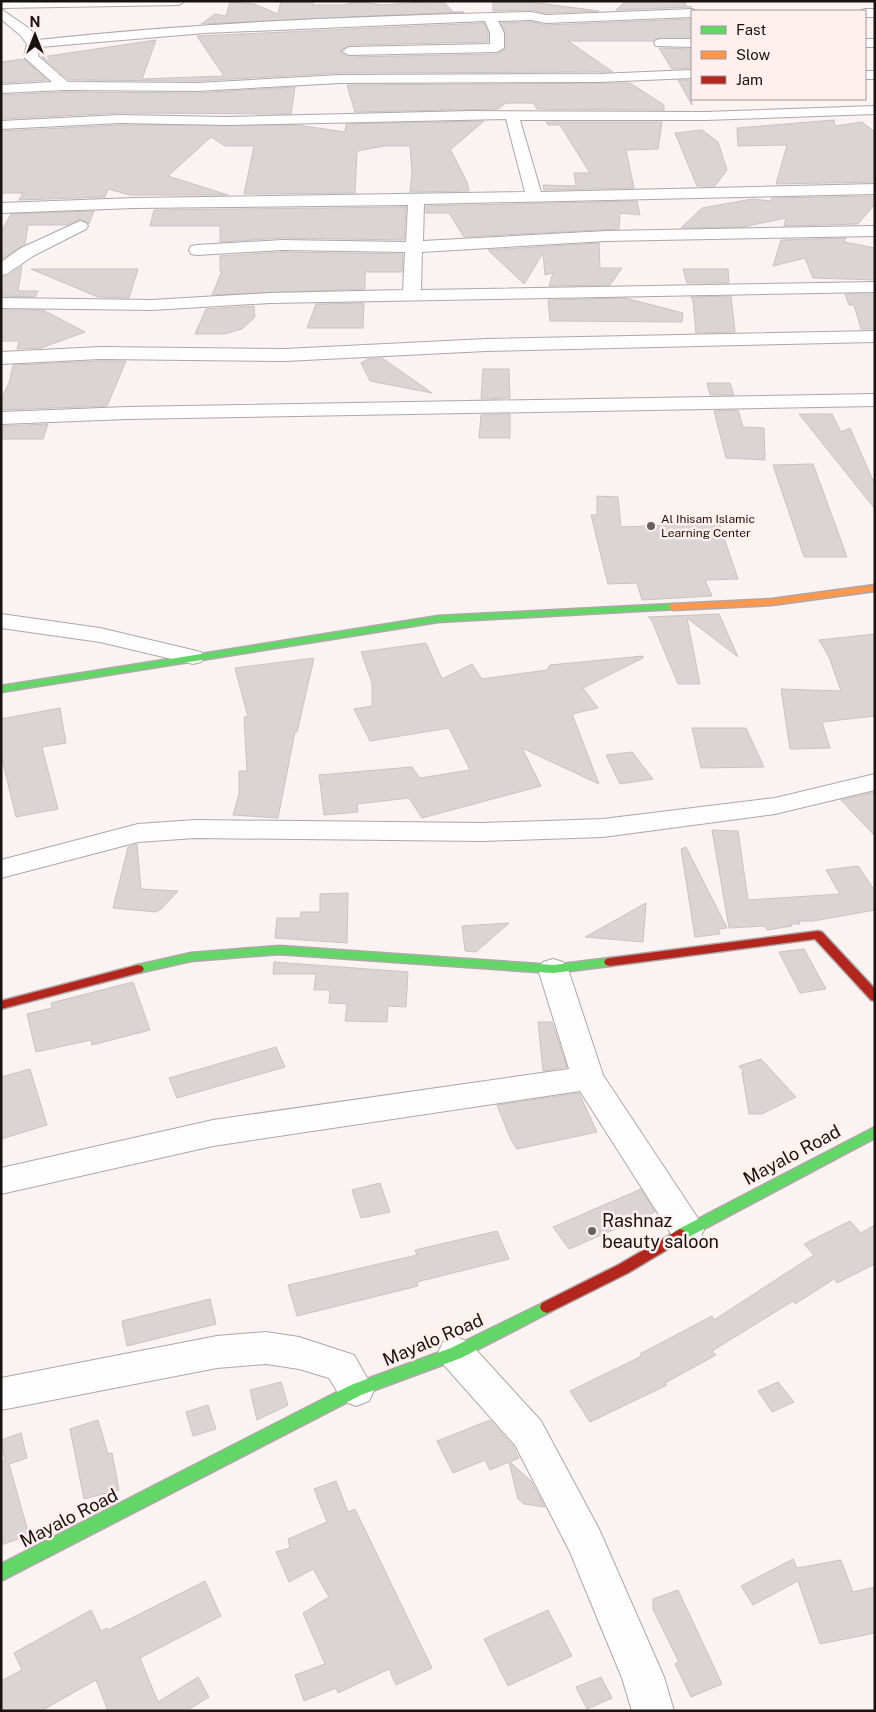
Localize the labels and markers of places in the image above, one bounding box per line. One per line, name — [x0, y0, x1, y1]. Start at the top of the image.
place label: Al Ihisam Islamic Learning Center — [661, 512, 755, 540]
marker: Al Ihisam Islamic Learning Center — [645, 520, 657, 532]
place label: Rashnaz beauty saloon — [602, 1210, 719, 1252]
marker: Rashnaz beauty saloon — [586, 1225, 598, 1237]

